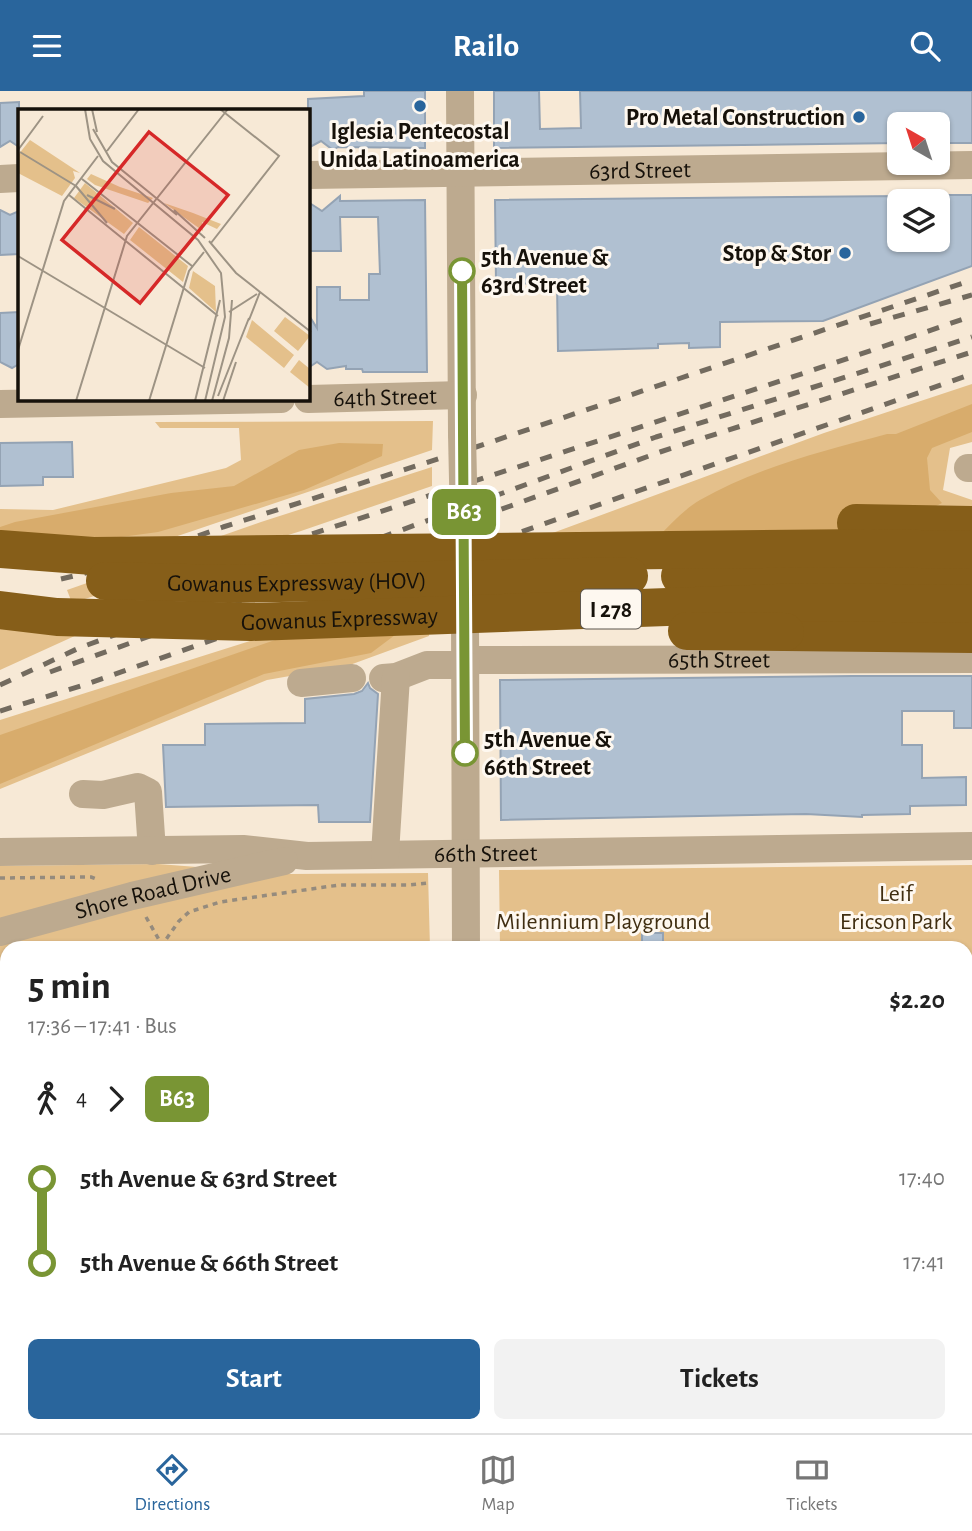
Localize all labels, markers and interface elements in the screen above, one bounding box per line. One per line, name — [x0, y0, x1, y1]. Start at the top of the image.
icon: menu — [28, 27, 66, 65]
icon: search — [906, 27, 944, 65]
text: Railo — [453, 30, 519, 62]
marker: Iglesia Pentecostal Unida Latinoamerica — [412, 98, 428, 114]
place label: Pro Metal Construction — [626, 106, 845, 130]
inset map — [18, 109, 310, 401]
marker: Pro Metal Construction — [851, 109, 867, 125]
north arrow — [887, 112, 950, 175]
map controls — [887, 112, 950, 252]
place label: Iglesia Pentecostal Unida Latinoamerica — [320, 120, 520, 172]
street label: 63rd Street — [589, 158, 691, 184]
button: layers — [887, 189, 950, 252]
place label: Stop & Stor — [723, 242, 832, 266]
marker: Stop & Stor — [837, 245, 853, 261]
place label: 5th Avenue & 63rd Street — [481, 246, 609, 298]
marker: 5th Avenue & 63rd Street — [449, 258, 475, 284]
street label: 64th Street — [333, 385, 437, 411]
line badge: B63 — [424, 489, 504, 535]
text: B63 — [446, 500, 482, 524]
street label: Gowanus Expressway (HOV) — [167, 569, 427, 597]
road number: I 278 — [581, 589, 641, 629]
street label: Gowanus Expressway — [241, 604, 438, 635]
street label: 65th Street — [668, 648, 770, 673]
place label: 5th Avenue & 66th Street — [484, 728, 612, 780]
marker: 5th Avenue & 66th Street — [452, 740, 478, 766]
street label: 66th Street — [434, 842, 538, 867]
street label: Shore Road Drive — [73, 863, 233, 924]
park label: Leif Ericson Park — [840, 882, 952, 934]
park label: Milennium Playground — [496, 910, 710, 934]
text: 5 min — [28, 968, 111, 1006]
text: $2.20 — [889, 987, 945, 1013]
text: 17:36 – 17:41 · Bus — [28, 1015, 177, 1038]
icon: walk — [28, 1080, 66, 1118]
icon: forward — [97, 1080, 135, 1118]
text: 4 — [76, 1087, 87, 1110]
text: B63 — [159, 1087, 195, 1111]
text: 5th Avenue & 63rd Street — [80, 1166, 337, 1192]
text: 17:40 — [899, 1167, 945, 1190]
text: 5th Avenue & 66th Street — [80, 1250, 338, 1276]
text: 17:41 — [903, 1251, 945, 1274]
button: Start — [28, 1339, 480, 1419]
button: Tickets — [494, 1339, 945, 1419]
tab: Directions — [134, 1451, 210, 1516]
tab: Map — [479, 1451, 517, 1516]
tab: Tickets — [786, 1451, 838, 1516]

